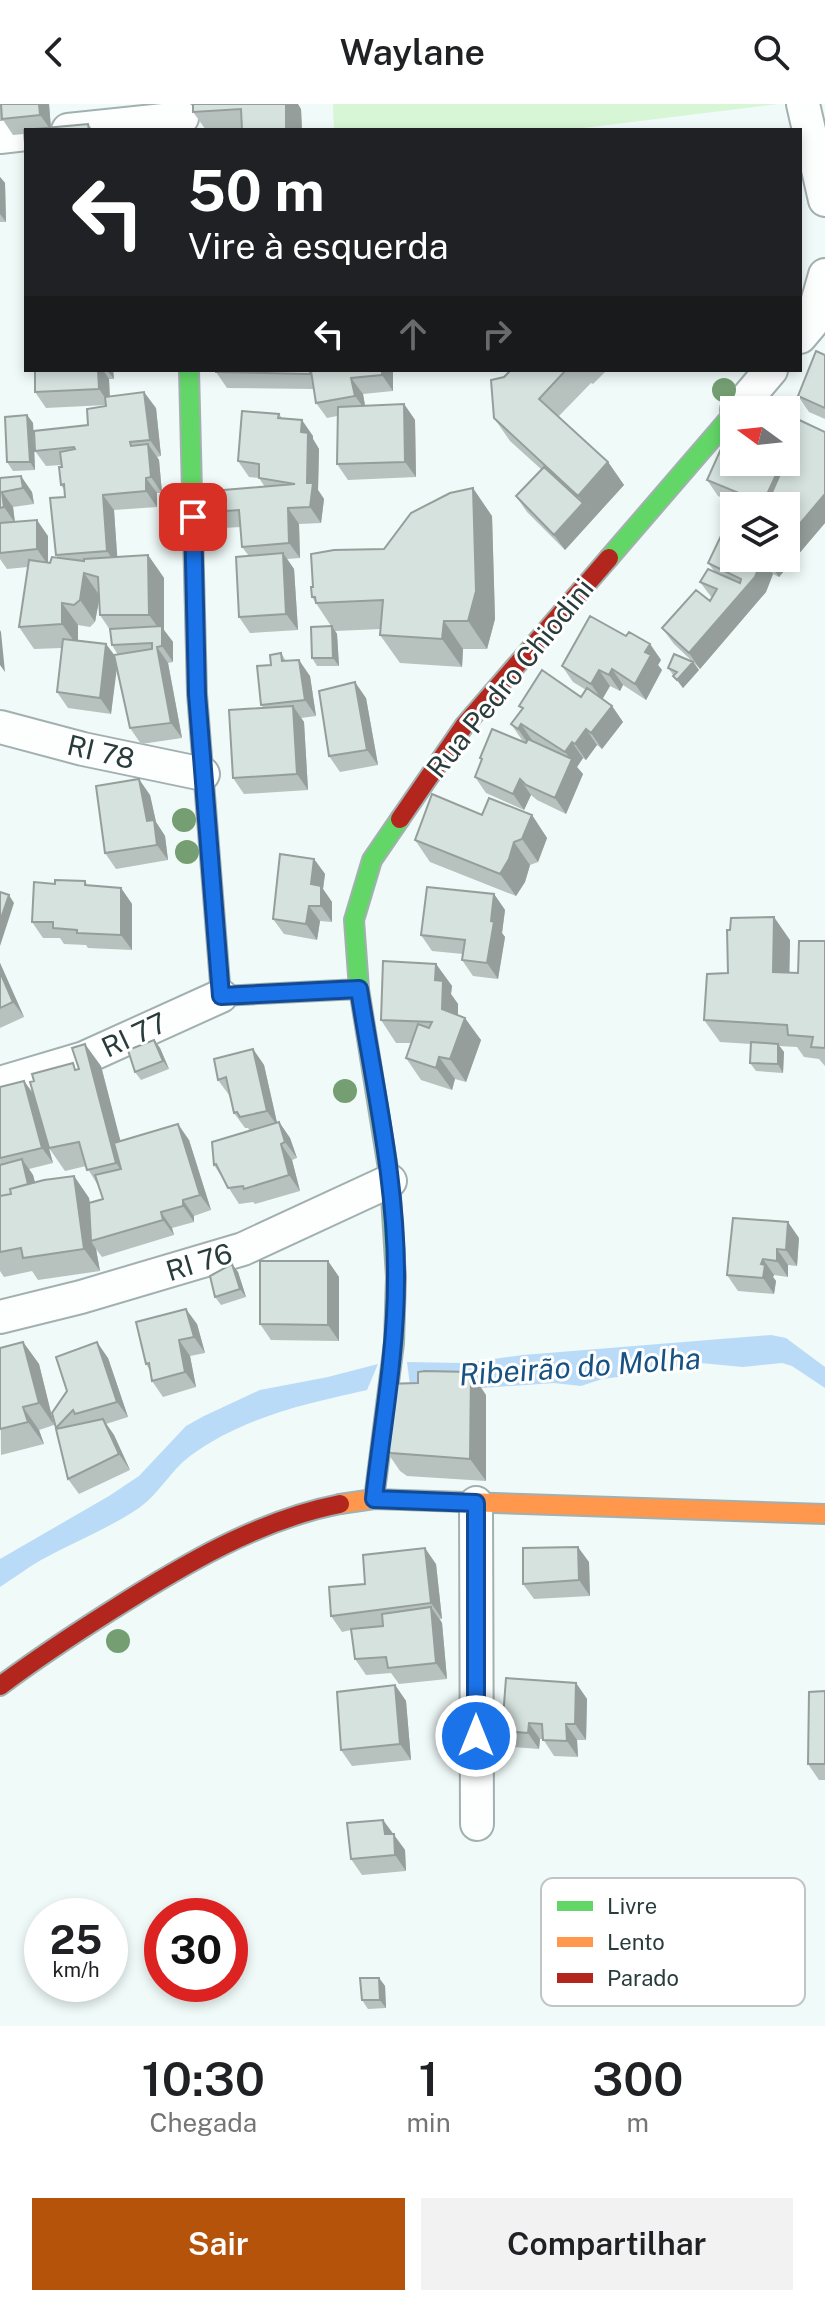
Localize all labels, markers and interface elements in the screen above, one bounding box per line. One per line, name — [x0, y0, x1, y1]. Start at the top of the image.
icon: back — [32, 30, 76, 74]
icon: search — [749, 30, 793, 74]
text: Waylane — [340, 31, 485, 73]
text: 50 m — [188, 158, 325, 224]
icon: left — [56, 160, 160, 264]
text: Vire à esquerda — [188, 225, 449, 267]
icon: left — [307, 312, 351, 356]
icon: ahead — [391, 312, 435, 356]
icon: right — [475, 312, 519, 356]
north arrow — [720, 396, 800, 476]
map controls — [720, 396, 800, 572]
pin — [159, 483, 227, 551]
button: layers — [720, 492, 800, 572]
icon: arrive — [171, 495, 215, 539]
street label: Rua Pedro Chiodini — [419, 572, 600, 784]
street label: RI 78 — [64, 728, 138, 775]
street label: RI 77 — [96, 1005, 171, 1064]
street label: RI 76 — [162, 1236, 236, 1287]
water label: Ribeirão do Molha — [458, 1340, 702, 1392]
position arrow — [434, 1694, 518, 1778]
legend — [541, 1878, 805, 2006]
text: Livre — [607, 1893, 657, 1919]
speed limit sign: 30 — [144, 1898, 248, 2002]
text: 25 — [50, 1916, 102, 1963]
text: Lento — [607, 1929, 665, 1955]
text: km/h — [52, 1958, 100, 1982]
text: Parado — [607, 1965, 679, 1991]
text: 10:30 — [142, 2050, 265, 2107]
text: 1 — [419, 2050, 439, 2107]
text: 300 — [592, 2050, 683, 2107]
text: Chegada — [150, 2107, 257, 2138]
text: min — [407, 2107, 451, 2138]
text: m — [627, 2107, 649, 2138]
button: Sair — [32, 2198, 405, 2290]
button: Compartilhar — [421, 2198, 793, 2290]

